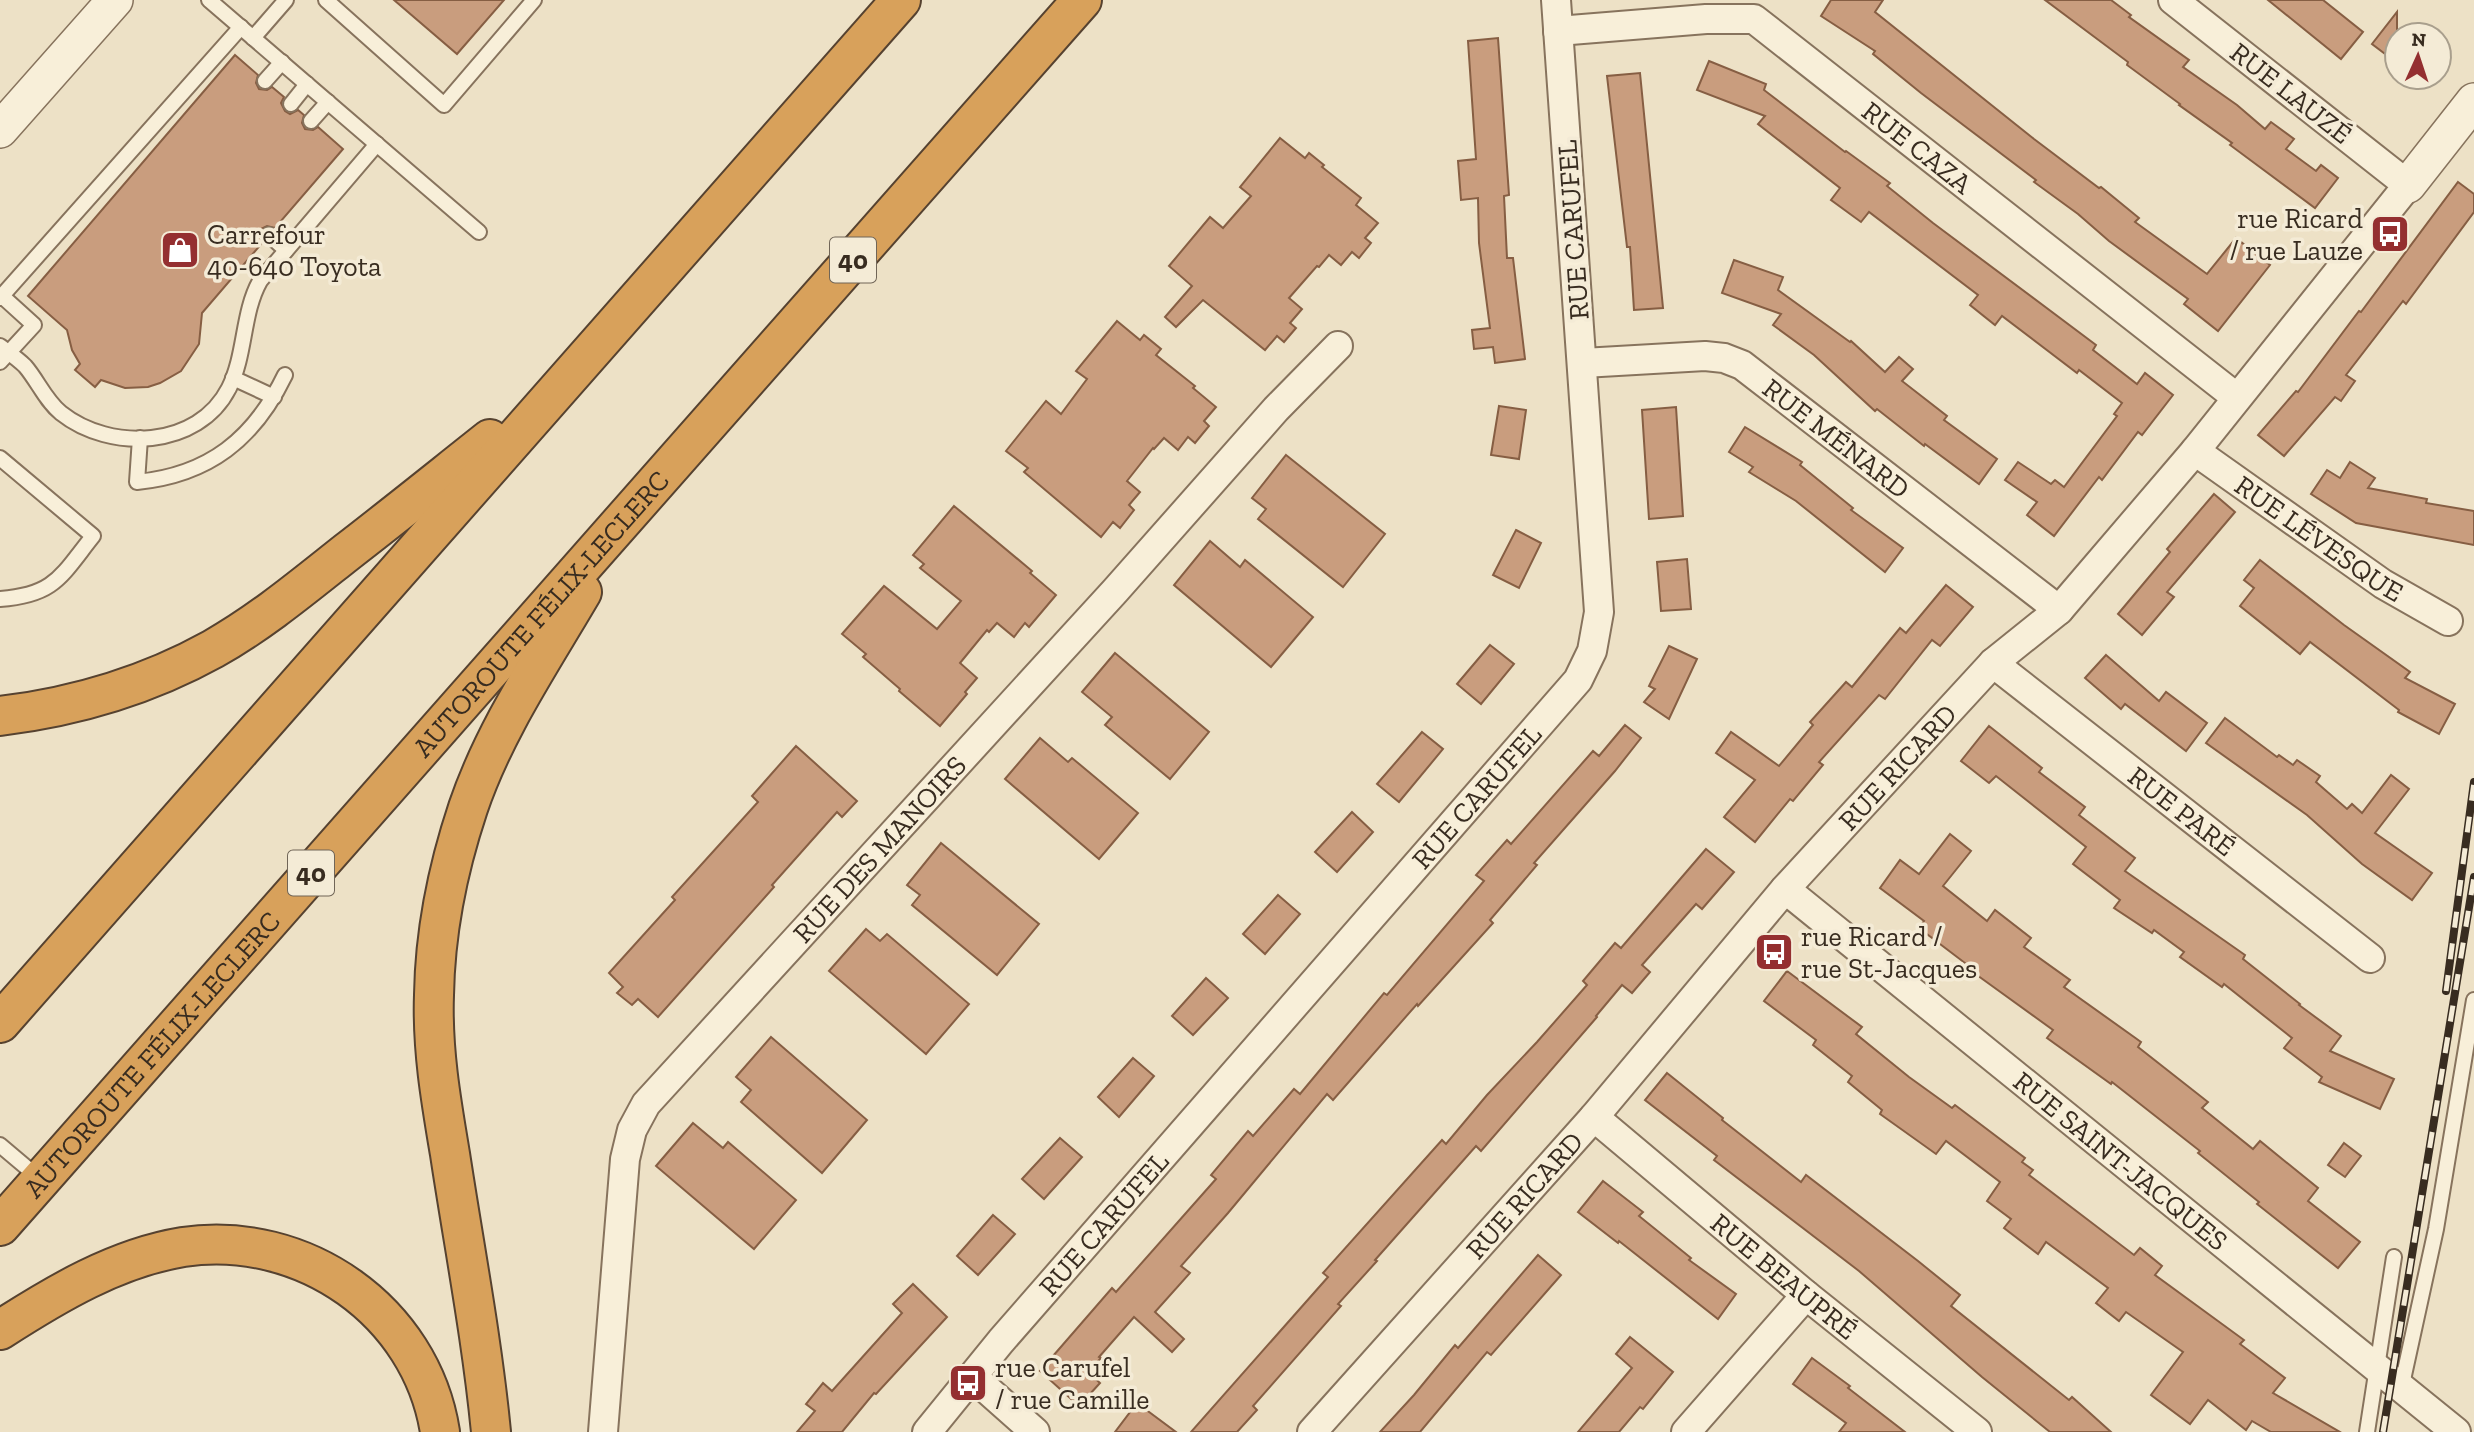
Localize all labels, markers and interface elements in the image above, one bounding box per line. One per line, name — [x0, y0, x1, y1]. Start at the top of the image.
north arrow — [2383, 21, 2453, 91]
text: N — [2411, 28, 2427, 51]
street label: RUE LAUZÉ — [2224, 35, 2358, 151]
street label: RUE CAZA — [1856, 94, 1979, 201]
street label: RUE CARUFEL — [1550, 139, 1596, 321]
place label: rue Ricard / rue Lauze — [2230, 202, 2363, 267]
bus stop icon: rue Ricard / rue Lauze — [2369, 213, 2411, 255]
place label: Carrefour 40-640 Toyota — [207, 218, 382, 283]
shop icon: Carrefour 40-640 Toyota — [159, 229, 201, 271]
road number: 40 — [830, 238, 876, 282]
street label: RUE MÉNARD — [1757, 371, 1916, 505]
street label: AUTOROUTE FÉLIX-LECLERC — [406, 464, 676, 763]
street label: RUE LÉVESQUE — [2229, 468, 2409, 609]
street label: RUE RICARD — [1831, 697, 1963, 837]
street label: RUE CARUFEL — [1404, 718, 1548, 875]
street label: RUE DES MANOIRS — [786, 749, 973, 949]
street label: RUE PARÉ — [2122, 759, 2242, 863]
road number: 40 — [288, 850, 334, 895]
street label: AUTOROUTE FÉLIX-LECLERC — [17, 904, 286, 1204]
place label: rue Ricard / rue St-Jacques — [1801, 920, 1977, 985]
bus stop icon: rue Ricard / rue St-Jacques — [1753, 931, 1795, 973]
street label: RUE SAINT-JACQUES — [2007, 1064, 2235, 1257]
street label: RUE RICARD — [1459, 1125, 1589, 1265]
street label: RUE CARUFEL — [1032, 1145, 1175, 1303]
street label: RUE BEAUPRÉ — [1704, 1206, 1864, 1346]
place label: rue Carufel / rue Camille — [995, 1351, 1150, 1416]
bus stop icon: rue Carufel / rue Camille — [947, 1362, 989, 1404]

